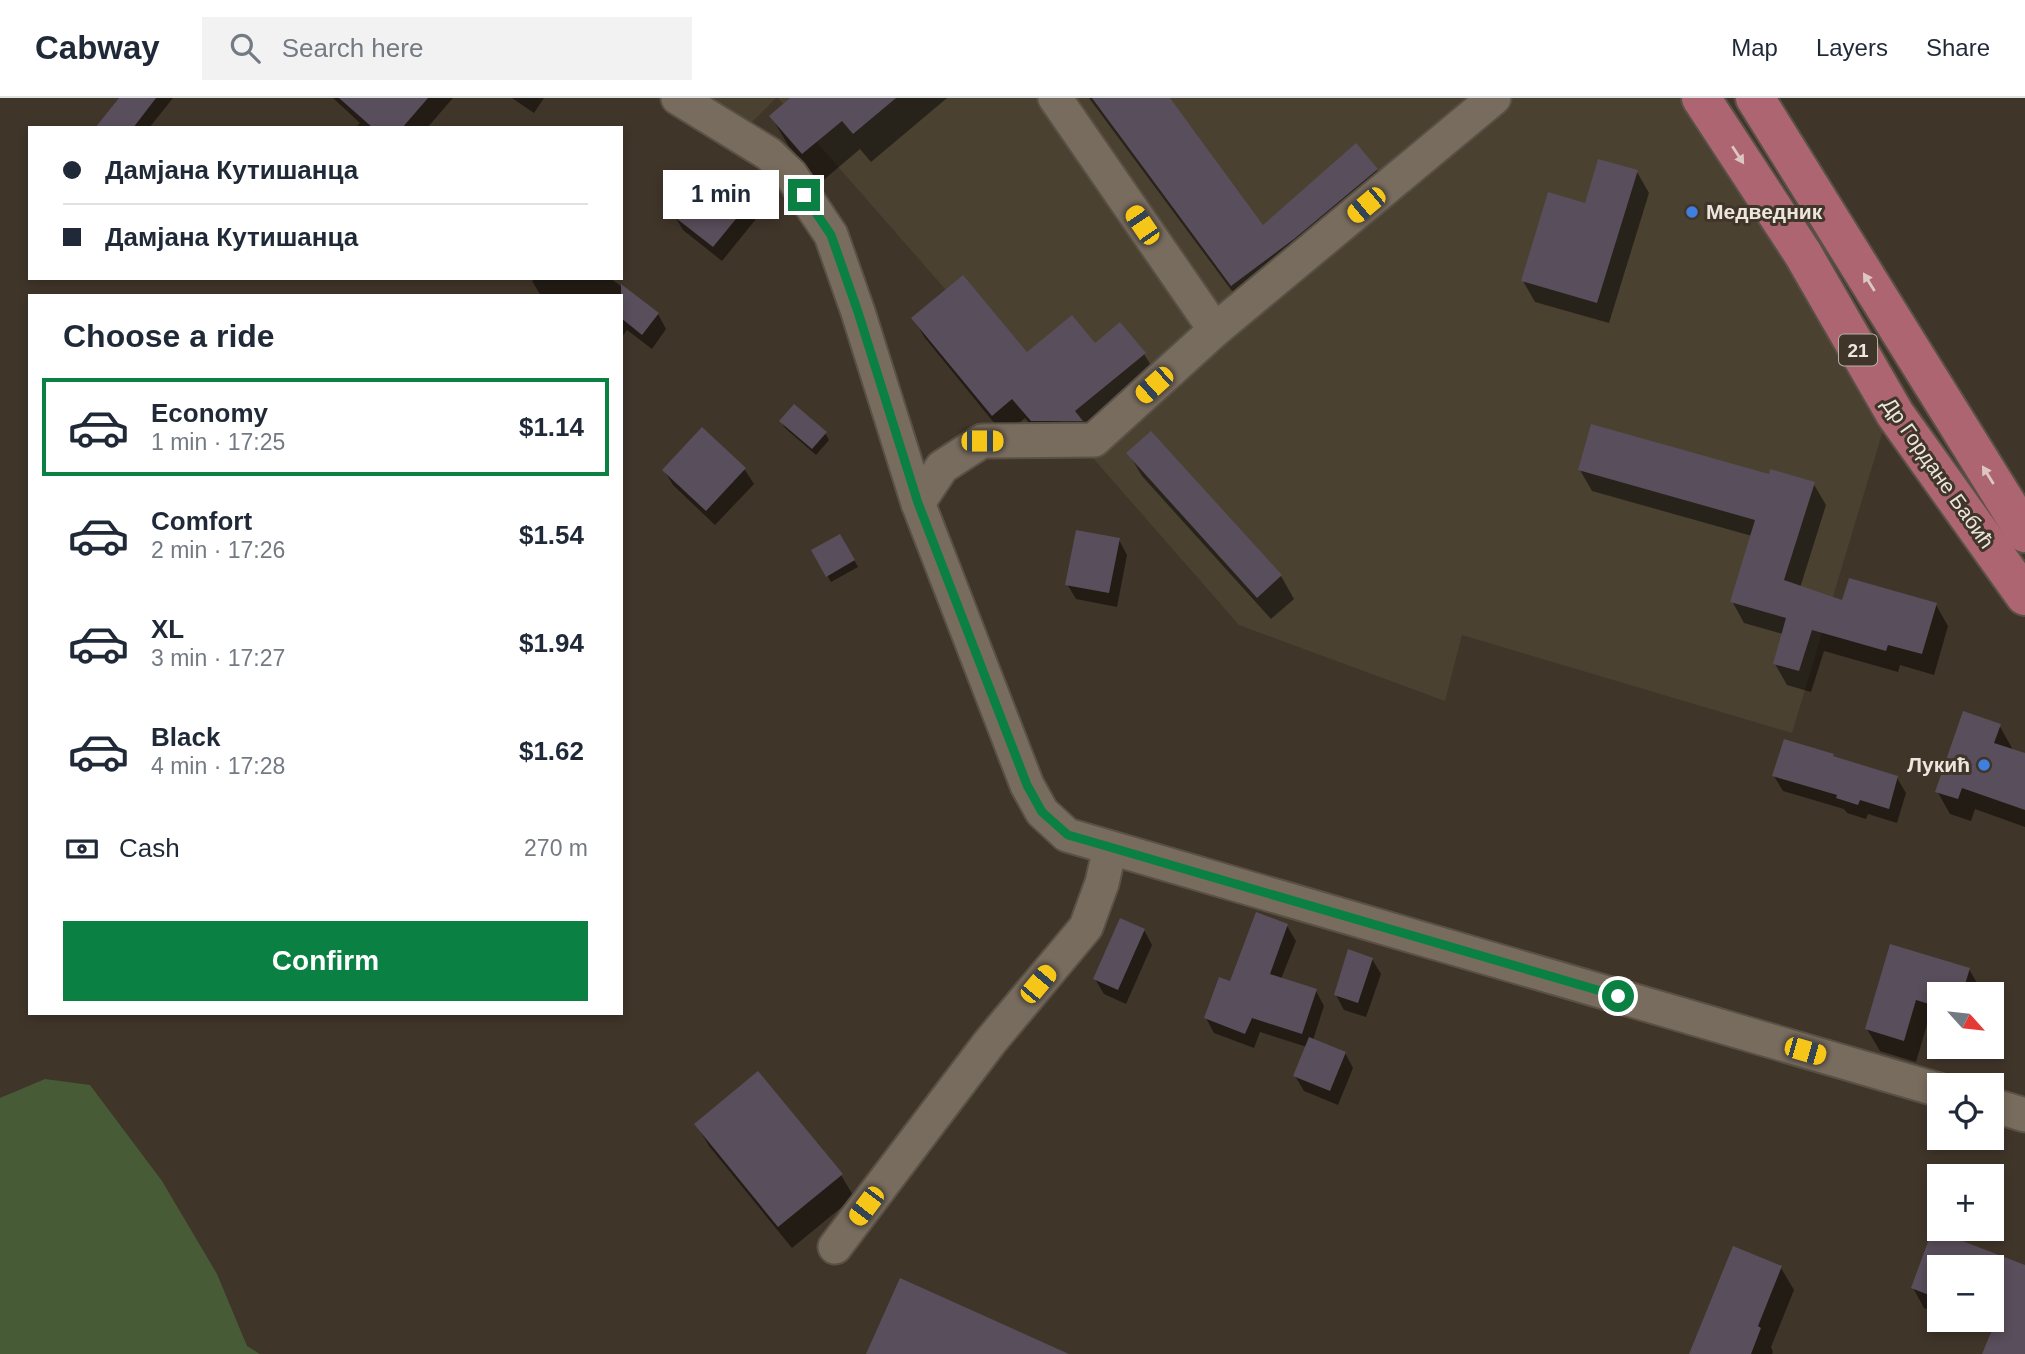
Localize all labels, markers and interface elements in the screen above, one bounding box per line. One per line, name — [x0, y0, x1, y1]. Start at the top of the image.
search box — [202, 17, 692, 80]
text: Cabway — [35, 29, 160, 66]
icon: search — [226, 29, 264, 67]
text: Search here — [282, 33, 423, 63]
text: Map — [1731, 34, 1778, 61]
text: Layers — [1816, 34, 1888, 61]
text: Share — [1926, 34, 1990, 61]
one-way arrow — [1731, 146, 1745, 164]
text: Дамјана Кутишанца — [105, 155, 358, 185]
callout: 1 min — [664, 170, 780, 220]
route end — [788, 179, 820, 211]
text: 1 min — [691, 181, 751, 207]
car — [1344, 183, 1389, 227]
place label: Медведник — [1706, 200, 1823, 223]
car — [1122, 202, 1163, 248]
marker: Медведник — [1684, 204, 1700, 220]
text: Дамјана Кутишанца — [105, 222, 358, 252]
one-way arrow — [1862, 272, 1875, 291]
text: Choose a ride — [63, 318, 275, 354]
road number: 21 — [1839, 334, 1877, 366]
car — [1132, 363, 1177, 407]
street label: Др Гордане Бабић — [1878, 393, 1999, 552]
icon: car — [67, 396, 130, 459]
text: Economy — [151, 398, 268, 428]
text: $1.14 — [519, 412, 584, 442]
text: 1 min · 17:25 — [151, 429, 285, 455]
car — [962, 431, 1004, 452]
one-way arrow — [1982, 466, 1994, 485]
icon: car — [67, 504, 130, 567]
text: Comfort — [151, 506, 252, 536]
text: $1.54 — [519, 520, 584, 550]
text: 2 min · 17:26 — [151, 537, 285, 563]
icon: car — [67, 612, 130, 675]
text: XL — [151, 614, 184, 644]
text: $1.94 — [519, 628, 584, 658]
text: 3 min · 17:27 — [151, 645, 285, 671]
icon: car — [67, 720, 130, 783]
text: Black — [151, 722, 220, 752]
text: $1.62 — [519, 736, 584, 766]
text: 4 min · 17:28 — [151, 753, 285, 779]
place label: Лукић — [1907, 753, 1970, 776]
marker: Лукић — [1976, 757, 1992, 773]
icon: cash — [63, 830, 101, 868]
text: Cash — [119, 833, 180, 863]
text: 270 m — [524, 835, 588, 861]
button: Confirm — [63, 921, 588, 1001]
car — [1017, 961, 1060, 1007]
route start — [1602, 980, 1634, 1012]
north arrow — [1927, 982, 2004, 1059]
map controls — [1927, 982, 2004, 1332]
car — [1782, 1035, 1829, 1067]
button: locate — [1927, 1073, 2004, 1150]
button: + — [1927, 1164, 2004, 1241]
car — [845, 1183, 888, 1229]
button: − — [1927, 1255, 2004, 1332]

